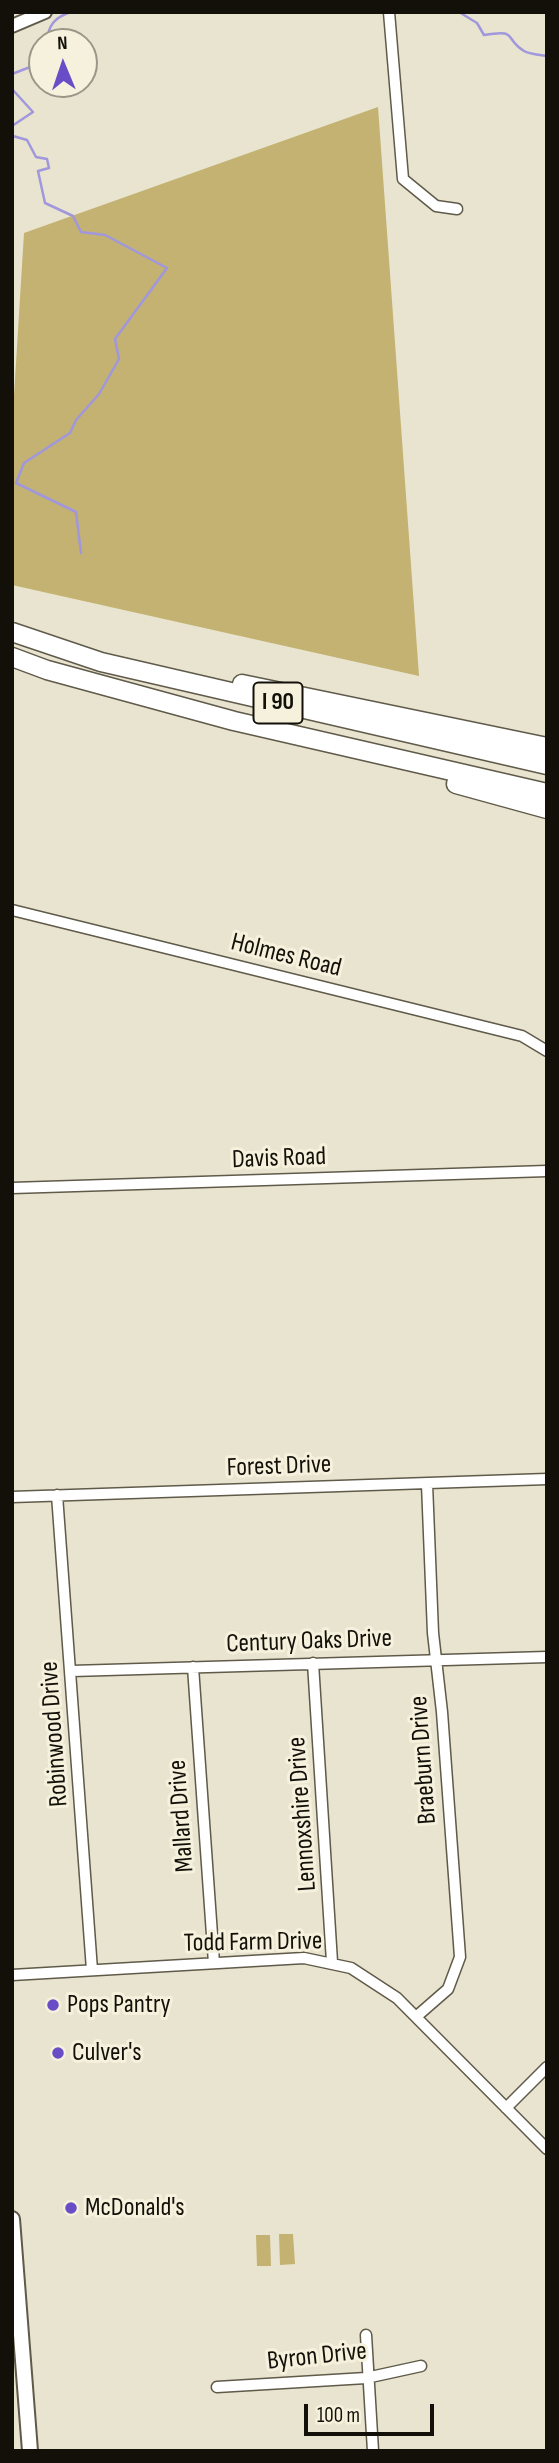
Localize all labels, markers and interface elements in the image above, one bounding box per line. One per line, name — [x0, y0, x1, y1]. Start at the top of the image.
north arrow — [28, 28, 98, 98]
text: N — [57, 32, 68, 55]
road number: I 90 — [254, 682, 302, 724]
street label: Holmes Road — [228, 927, 344, 985]
street label: Davis Road — [231, 1142, 327, 1176]
street label: Forest Drive — [226, 1450, 332, 1484]
street label: Century Oaks Drive — [226, 1624, 392, 1660]
street label: Robinwood Drive — [34, 1660, 76, 1808]
street label: Braeburn Drive — [404, 1695, 444, 1825]
street label: Lennoxshire Drive — [282, 1736, 324, 1892]
street label: Mallard Drive — [163, 1759, 201, 1873]
street label: Todd Farm Drive — [183, 1926, 323, 1960]
place label: Pops Pantry — [67, 1989, 171, 2021]
marker: Pops Pantry — [45, 1997, 61, 2013]
place label: Culver's — [72, 2037, 142, 2069]
marker: Culver's — [50, 2045, 66, 2061]
place label: McDonald's — [85, 2192, 185, 2224]
marker: McDonald's — [63, 2200, 79, 2216]
street label: Byron Drive — [266, 2336, 368, 2378]
scale bar — [307, 2390, 436, 2434]
text: 100 m — [317, 2403, 360, 2428]

